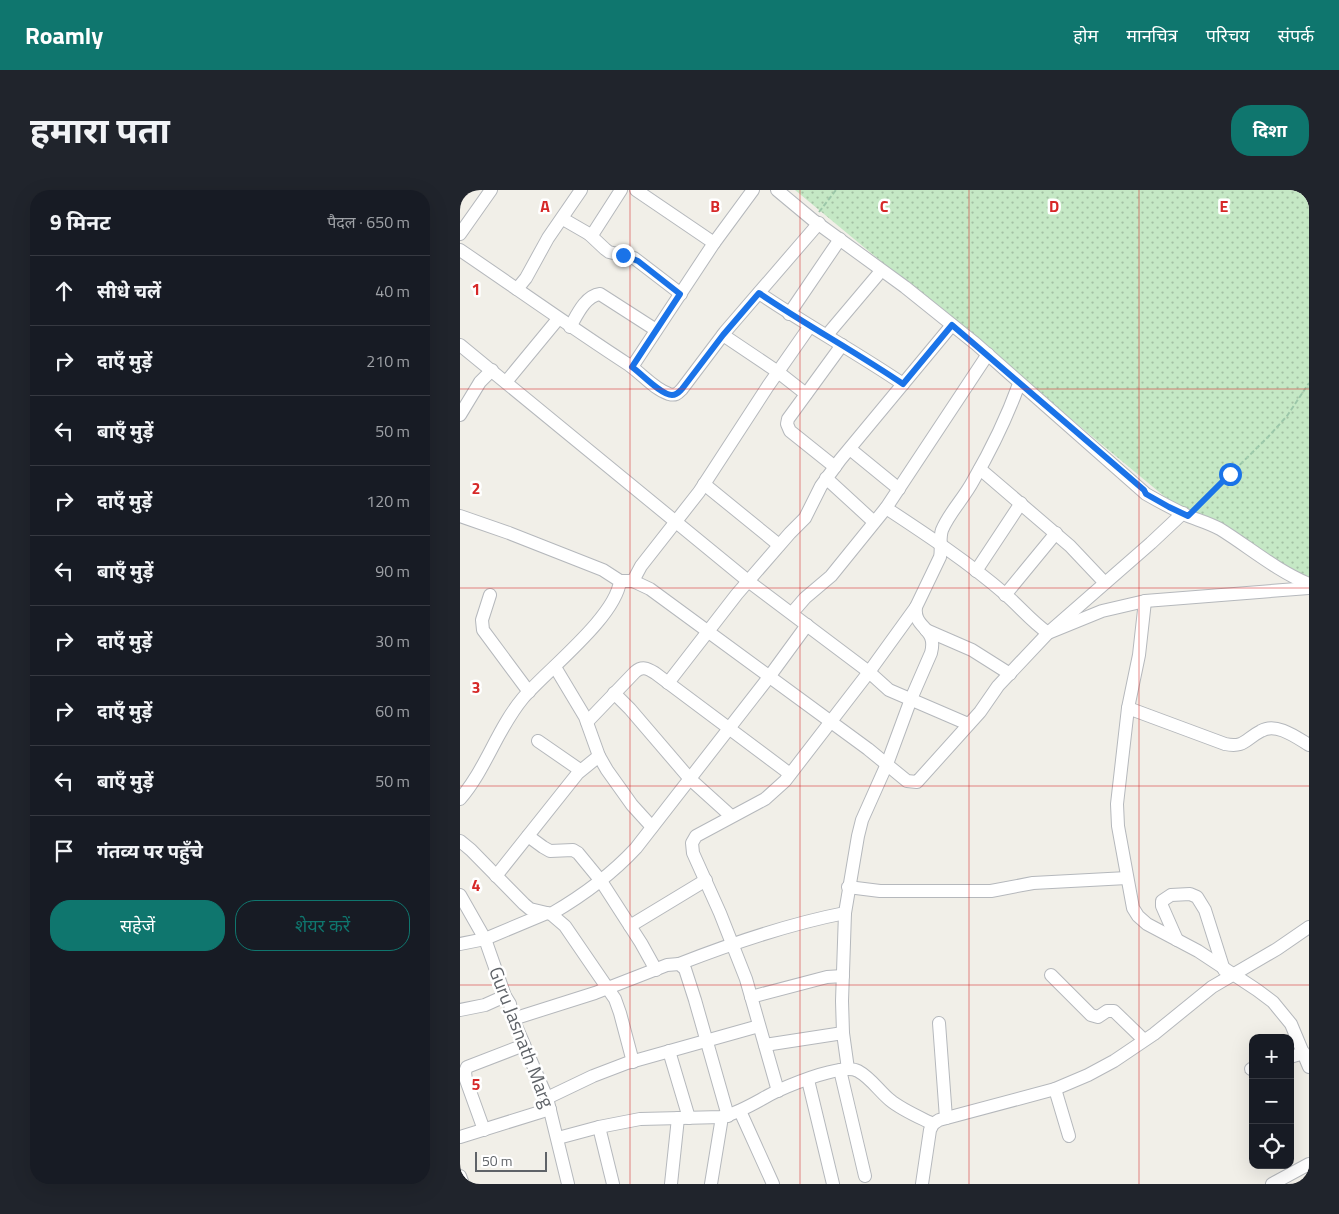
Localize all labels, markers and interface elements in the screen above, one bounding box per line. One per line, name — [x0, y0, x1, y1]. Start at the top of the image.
text: Roamly — [25, 17, 103, 53]
text: होम — [1073, 22, 1098, 49]
text: मानचित्र — [1126, 22, 1178, 49]
text: परिचय — [1206, 22, 1250, 49]
text: संपर्क — [1278, 22, 1314, 49]
text: हमारा पता — [30, 103, 170, 157]
button: दिशा — [1231, 105, 1309, 156]
text: A — [540, 194, 550, 218]
text: B — [710, 194, 720, 218]
text: C — [880, 194, 889, 218]
text: D — [1049, 194, 1059, 218]
text: E — [1220, 194, 1229, 218]
text: 9 मिनट — [50, 206, 110, 238]
text: पैदल · 650 m — [327, 210, 410, 234]
route end — [612, 244, 635, 267]
text: सीधे चलें — [97, 276, 161, 305]
icon: ahead — [50, 277, 78, 305]
text: 1 — [472, 277, 480, 301]
text: 40 m — [375, 279, 410, 303]
text: दाएँ मुड़ें — [97, 346, 152, 375]
icon: right — [50, 347, 78, 375]
text: 210 m — [366, 349, 410, 373]
text: बाएँ मुड़ें — [97, 416, 153, 445]
icon: left — [50, 417, 78, 445]
text: 50 m — [375, 419, 410, 443]
route start — [1219, 463, 1242, 486]
text: 2 — [472, 476, 480, 500]
text: दाएँ मुड़ें — [97, 486, 152, 515]
icon: right — [50, 487, 78, 515]
text: 120 m — [366, 489, 410, 513]
text: बाएँ मुड़ें — [97, 556, 153, 585]
icon: left — [50, 557, 78, 585]
text: 90 m — [375, 559, 410, 583]
text: दाएँ मुड़ें — [97, 626, 152, 655]
icon: right — [50, 627, 78, 655]
text: 30 m — [375, 629, 410, 653]
text: 3 — [472, 675, 480, 699]
text: दाएँ मुड़ें — [97, 696, 152, 725]
icon: right — [50, 697, 78, 725]
text: 60 m — [375, 699, 410, 723]
text: बाएँ मुड़ें — [97, 766, 153, 795]
icon: left — [50, 767, 78, 795]
text: 50 m — [375, 769, 410, 793]
text: गंतव्य पर पहुँचे — [97, 836, 203, 865]
icon: arrive — [50, 837, 78, 865]
text: 4 — [472, 873, 481, 897]
button: सहेजें — [50, 900, 225, 951]
button: शेयर करें — [235, 900, 410, 951]
street label: Guru Jasnath Marg — [482, 962, 563, 1112]
map controls — [1249, 1034, 1294, 1169]
button: + — [1249, 1034, 1294, 1079]
text: 5 — [472, 1072, 481, 1096]
button: − — [1249, 1079, 1294, 1124]
button: locate — [1249, 1124, 1294, 1169]
scale bar — [475, 1149, 548, 1172]
text: 50 m — [482, 1150, 512, 1171]

